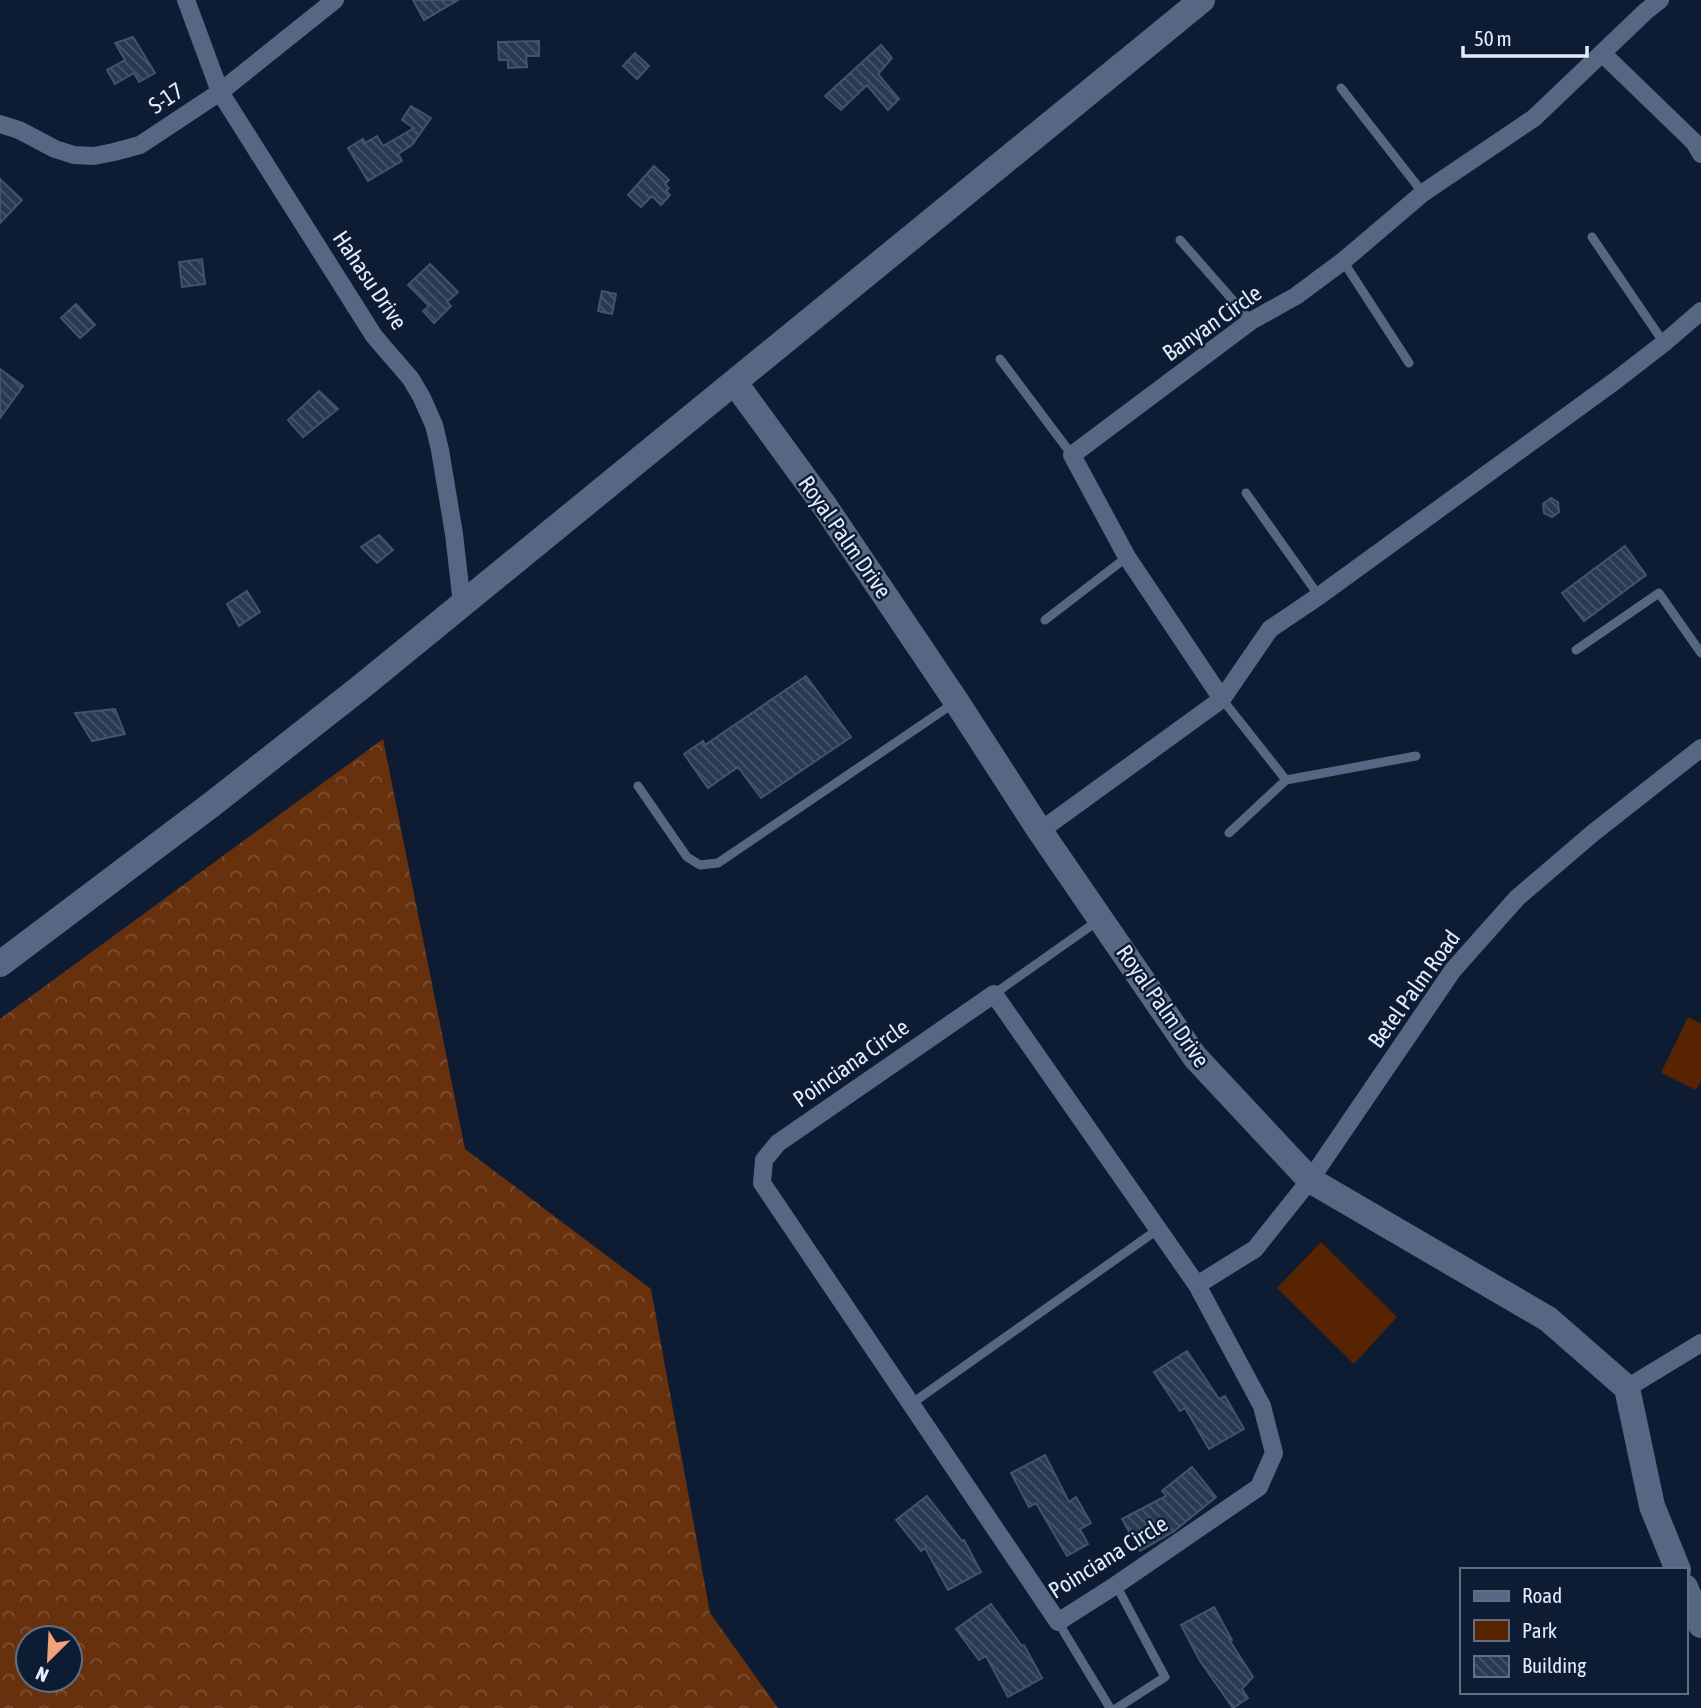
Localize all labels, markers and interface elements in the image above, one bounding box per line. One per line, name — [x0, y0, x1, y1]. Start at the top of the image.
scale bar — [1463, 14, 1587, 58]
text: 50 m — [1474, 26, 1512, 50]
street label: S-17 — [144, 77, 188, 119]
street label: Hahasu Drive — [328, 226, 412, 334]
street label: Banyan Circle — [1158, 280, 1266, 366]
street label: Royal Palm Drive — [793, 471, 897, 603]
street label: Betel Palm Road — [1363, 925, 1465, 1053]
street label: Royal Palm Drive — [1111, 940, 1215, 1072]
street label: Poinciana Circle — [788, 1014, 914, 1112]
street label: Poinciana Circle — [1044, 1510, 1172, 1604]
legend — [1460, 1568, 1687, 1694]
text: Road — [1522, 1583, 1562, 1607]
text: Park — [1522, 1618, 1557, 1642]
north arrow — [14, 1624, 84, 1694]
text: Building — [1522, 1653, 1586, 1677]
text: N — [32, 1662, 52, 1687]

